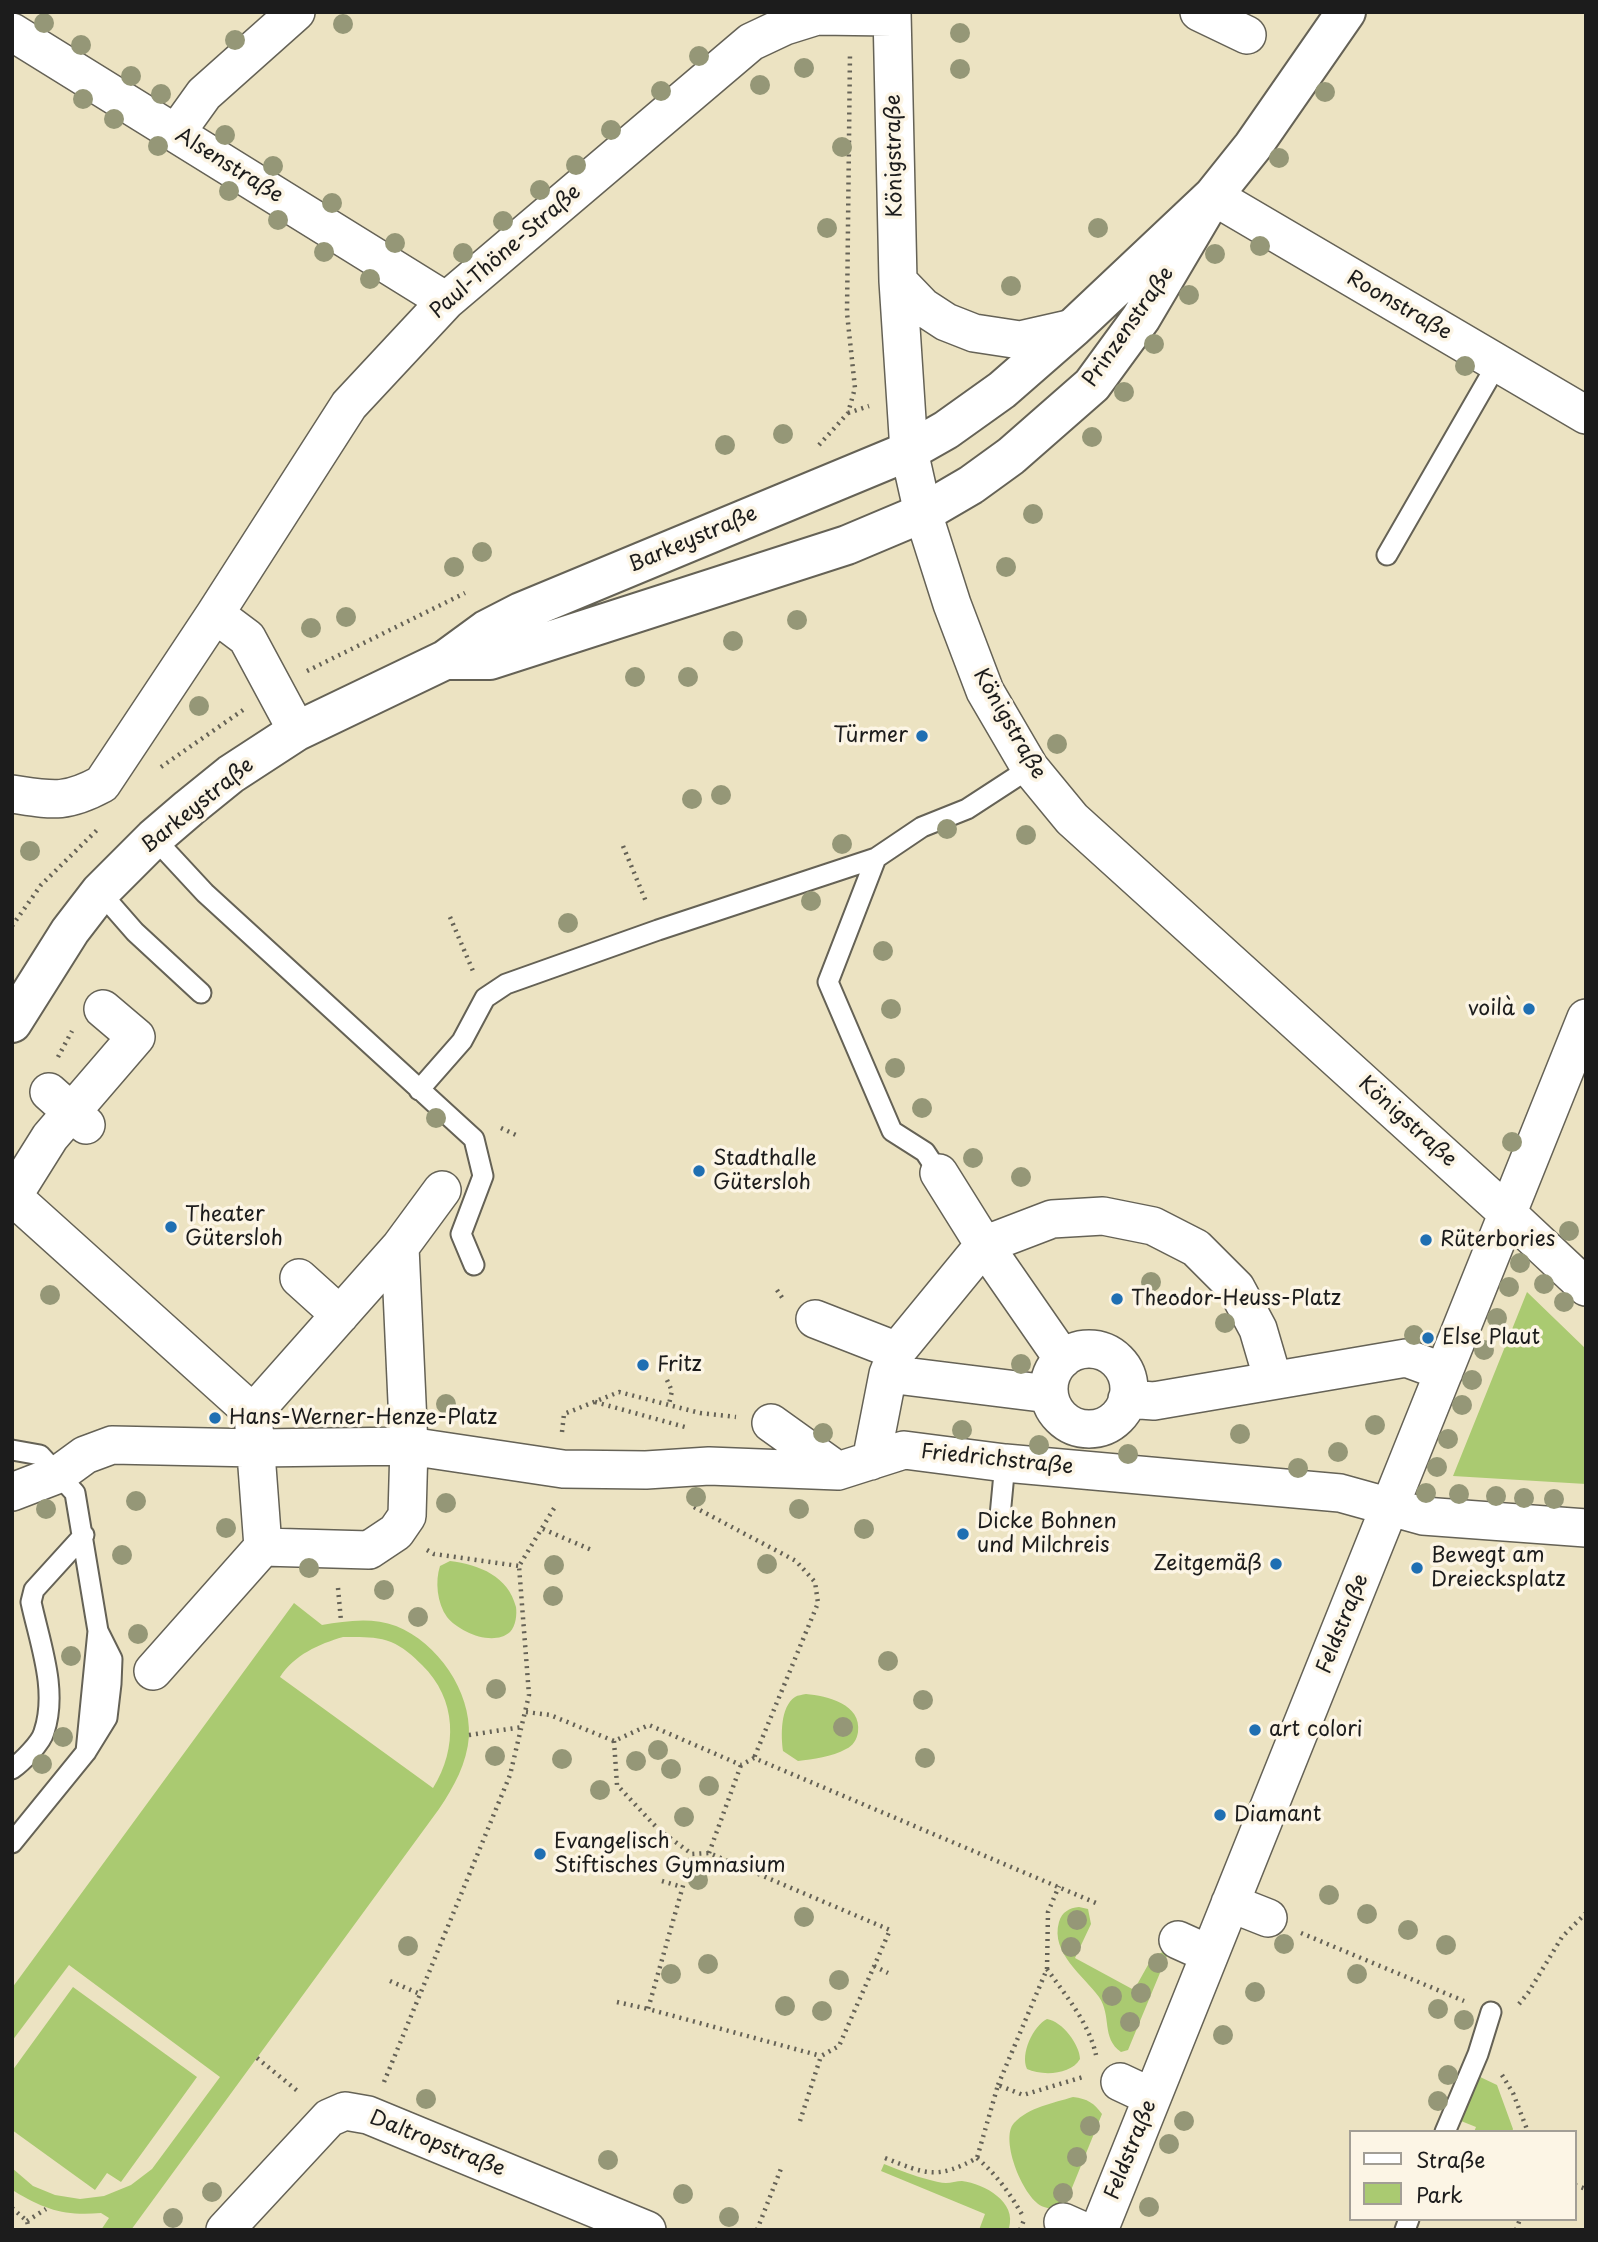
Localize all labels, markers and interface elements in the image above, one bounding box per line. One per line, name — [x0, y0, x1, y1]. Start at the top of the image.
street label: Königstraße — [881, 94, 909, 218]
street label: Alsenstraße — [171, 123, 287, 209]
street label: Paul-Thöne-Straße — [426, 180, 586, 324]
street label: Prinzenstraße — [1078, 262, 1180, 392]
street label: Roonstraße — [1342, 266, 1456, 346]
street label: Barkeystraße — [625, 502, 761, 578]
street label: Königstraße — [967, 664, 1051, 784]
place label: Türmer — [833, 723, 908, 749]
marker: Türmer — [914, 728, 930, 744]
street label: Barkeystraße — [137, 753, 259, 859]
place label: voilà — [1468, 996, 1515, 1022]
marker: voilà — [1521, 1001, 1537, 1017]
street label: Königstraße — [1353, 1071, 1461, 1173]
place label: Stadthalle Gütersloh — [713, 1146, 817, 1196]
marker: Stadthalle Gütersloh — [691, 1163, 707, 1179]
place label: Theater Gütersloh — [185, 1202, 283, 1252]
marker: Theater Gütersloh — [163, 1219, 179, 1235]
place label: Rüterbories — [1440, 1227, 1555, 1253]
marker: Rüterbories — [1418, 1232, 1434, 1248]
place label: Theodor-Heuss-Platz — [1131, 1286, 1341, 1312]
marker: Theodor-Heuss-Platz — [1109, 1291, 1125, 1307]
place label: Else Plaut — [1442, 1325, 1540, 1351]
marker: Else Plaut — [1420, 1330, 1436, 1346]
place label: Fritz — [657, 1352, 702, 1378]
marker: Fritz — [635, 1357, 651, 1373]
place label: Hans-Werner-Henze-Platz — [229, 1405, 497, 1431]
marker: Hans-Werner-Henze-Platz — [207, 1410, 223, 1426]
street label: Friedrichstraße — [920, 1439, 1074, 1481]
place label: Dicke Bohnen und Milchreis — [977, 1509, 1117, 1559]
marker: Dicke Bohnen und Milchreis — [955, 1526, 971, 1542]
place label: Bewegt am Dreiecksplatz — [1431, 1543, 1566, 1593]
place label: Zeitgemäß — [1153, 1551, 1262, 1577]
marker: Zeitgemäß — [1268, 1556, 1284, 1572]
marker: Bewegt am Dreiecksplatz — [1409, 1560, 1425, 1576]
street label: Feldstraße — [1312, 1570, 1374, 1678]
place label: art colori — [1269, 1717, 1362, 1743]
marker: art colori — [1247, 1722, 1263, 1738]
place label: Diamant — [1234, 1802, 1321, 1828]
marker: Diamant — [1212, 1807, 1228, 1823]
place label: Evangelisch Stiftisches Gymnasium — [554, 1829, 786, 1879]
marker: Evangelisch Stiftisches Gymnasium — [532, 1846, 548, 1862]
street label: Feldstraße — [1100, 2096, 1162, 2204]
street label: Daltropstraße — [366, 2105, 508, 2183]
legend — [1350, 2130, 1577, 2221]
text: Straße — [1416, 2143, 1485, 2175]
text: Park — [1416, 2178, 1463, 2210]

